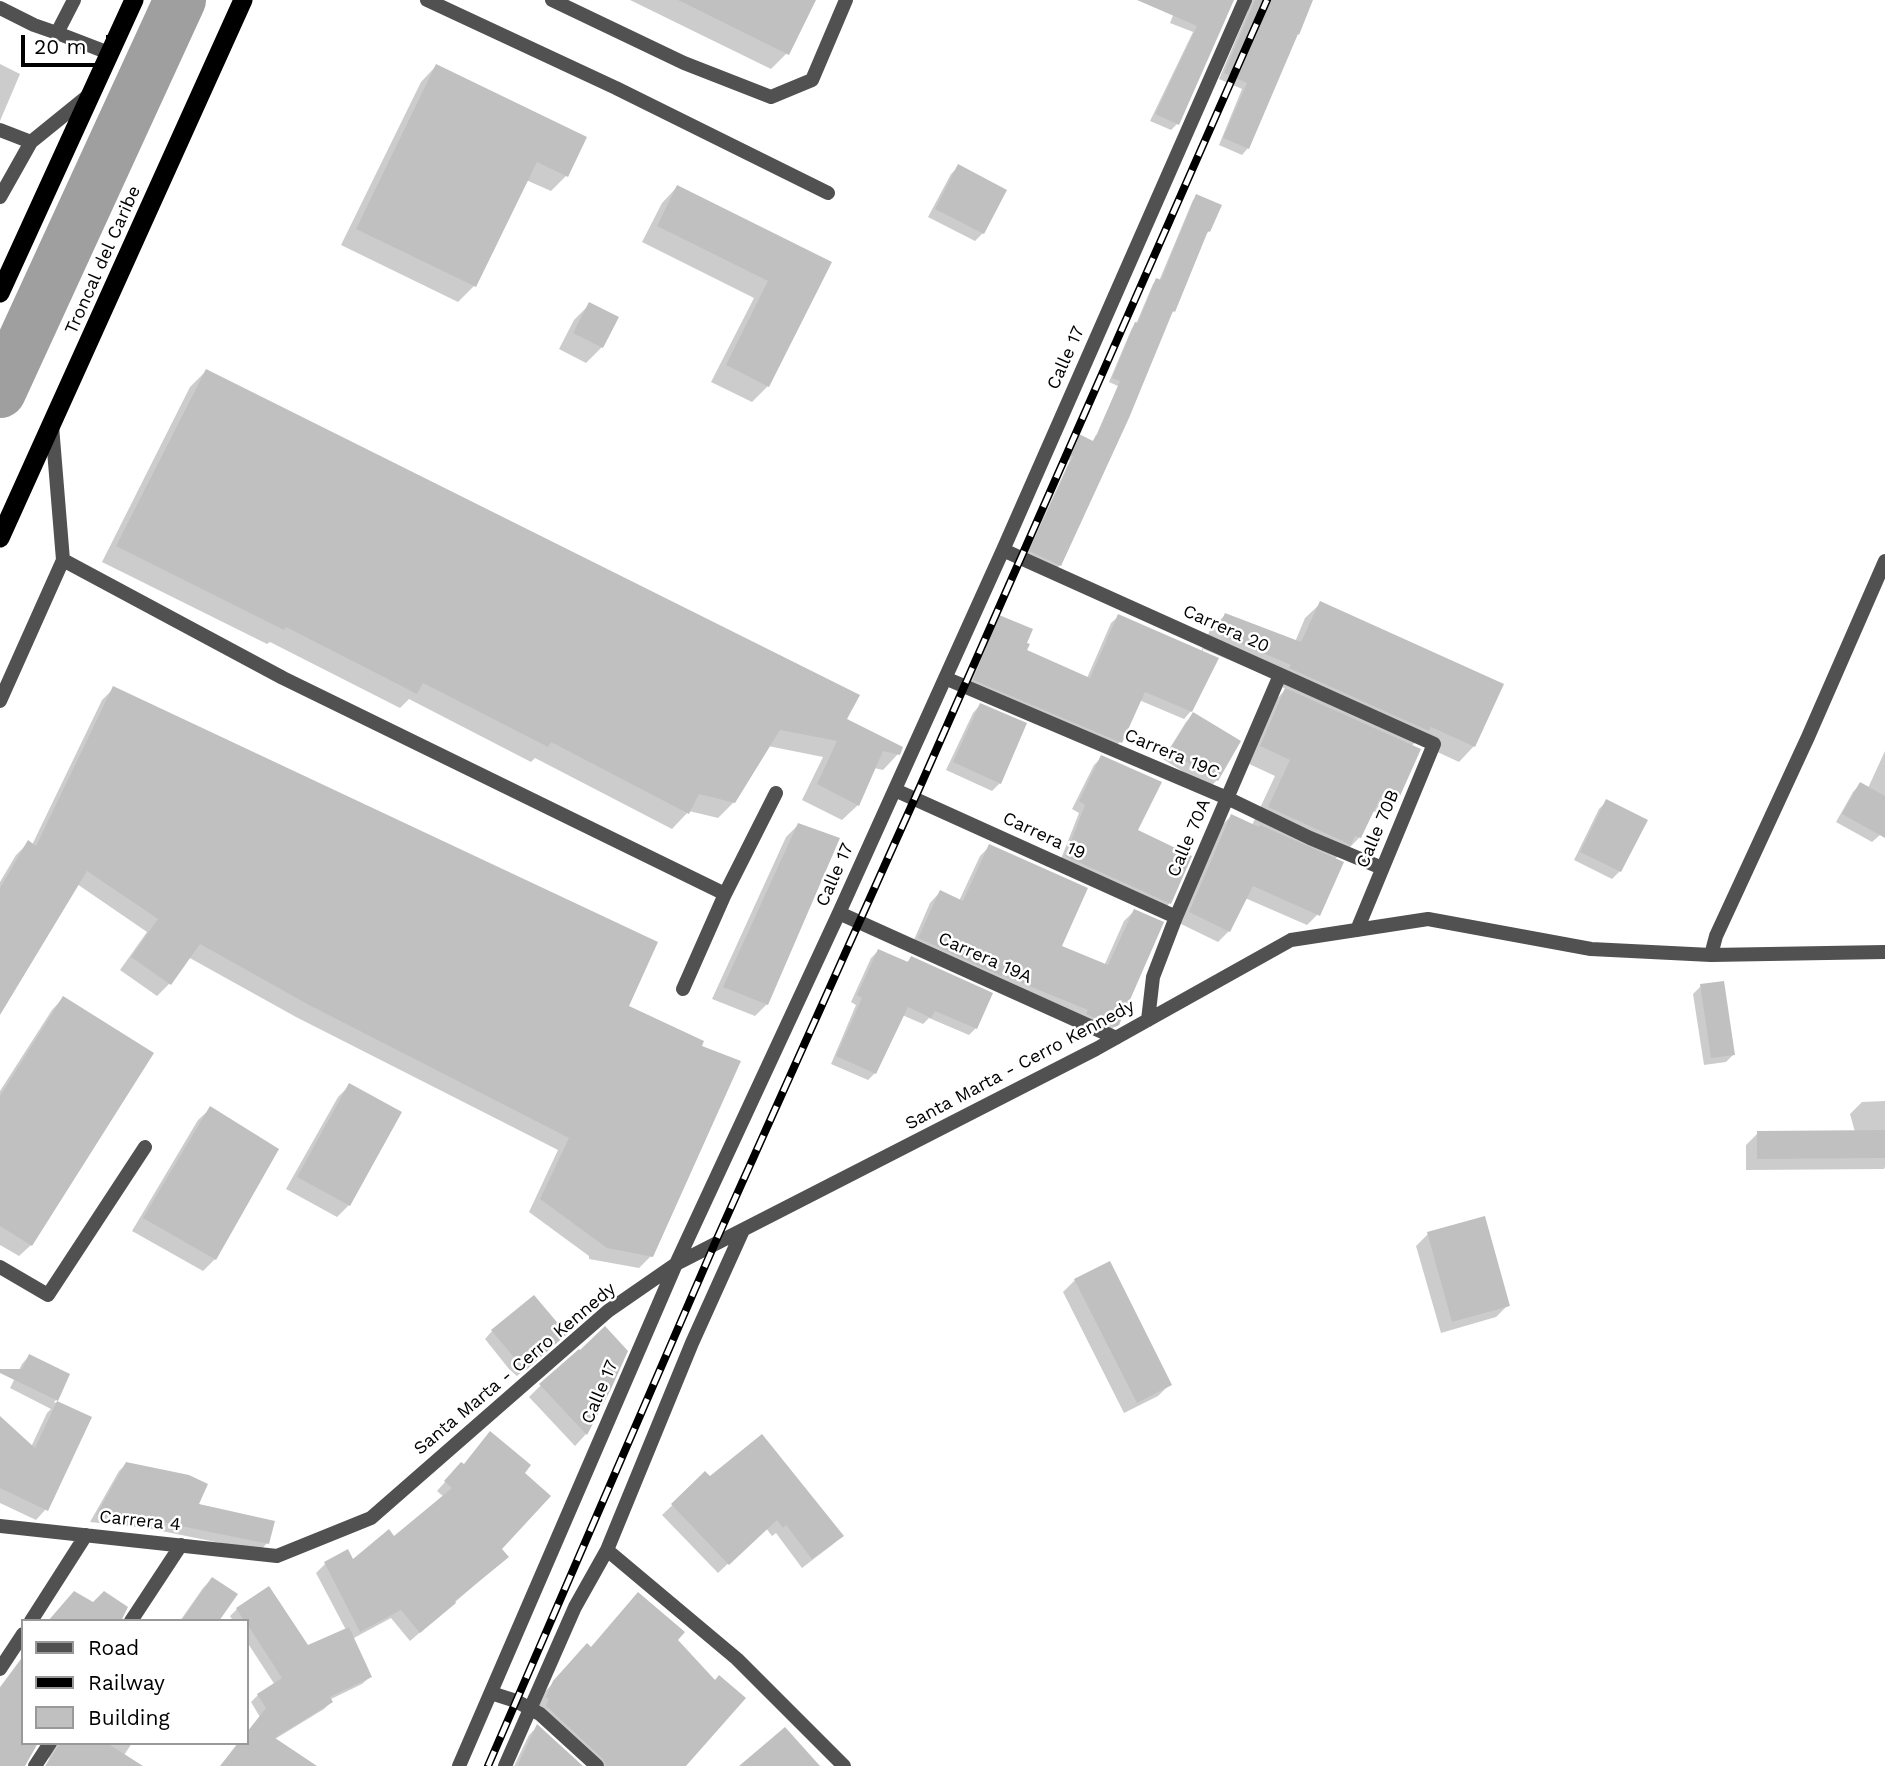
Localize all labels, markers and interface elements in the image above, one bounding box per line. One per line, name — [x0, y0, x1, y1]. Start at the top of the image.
scale bar — [24, 21, 114, 65]
text: 20 m — [34, 34, 86, 59]
street label: Troncal del Caribe — [61, 182, 145, 338]
street label: Calle 17 — [1042, 323, 1090, 393]
street label: Carrera 20 — [1179, 600, 1273, 658]
street label: Carrera 19C — [1121, 724, 1223, 784]
street label: Calle 70B — [1352, 787, 1404, 871]
street label: Calle 70A — [1163, 796, 1215, 880]
street label: Carrera 19 — [999, 807, 1089, 865]
street label: Calle 17 — [811, 840, 859, 910]
street label: Carrera 19A — [935, 928, 1035, 988]
street label: Santa Marta - Cerro Kennedy — [902, 995, 1138, 1135]
street label: Santa Marta - Cerro Kennedy — [410, 1278, 620, 1460]
street label: Calle 17 — [577, 1357, 623, 1427]
street label: Carrera 4 — [98, 1506, 182, 1536]
legend — [21, 1619, 248, 1745]
text: Road — [88, 1635, 139, 1660]
text: Railway — [88, 1670, 165, 1695]
text: Building — [88, 1705, 170, 1730]

